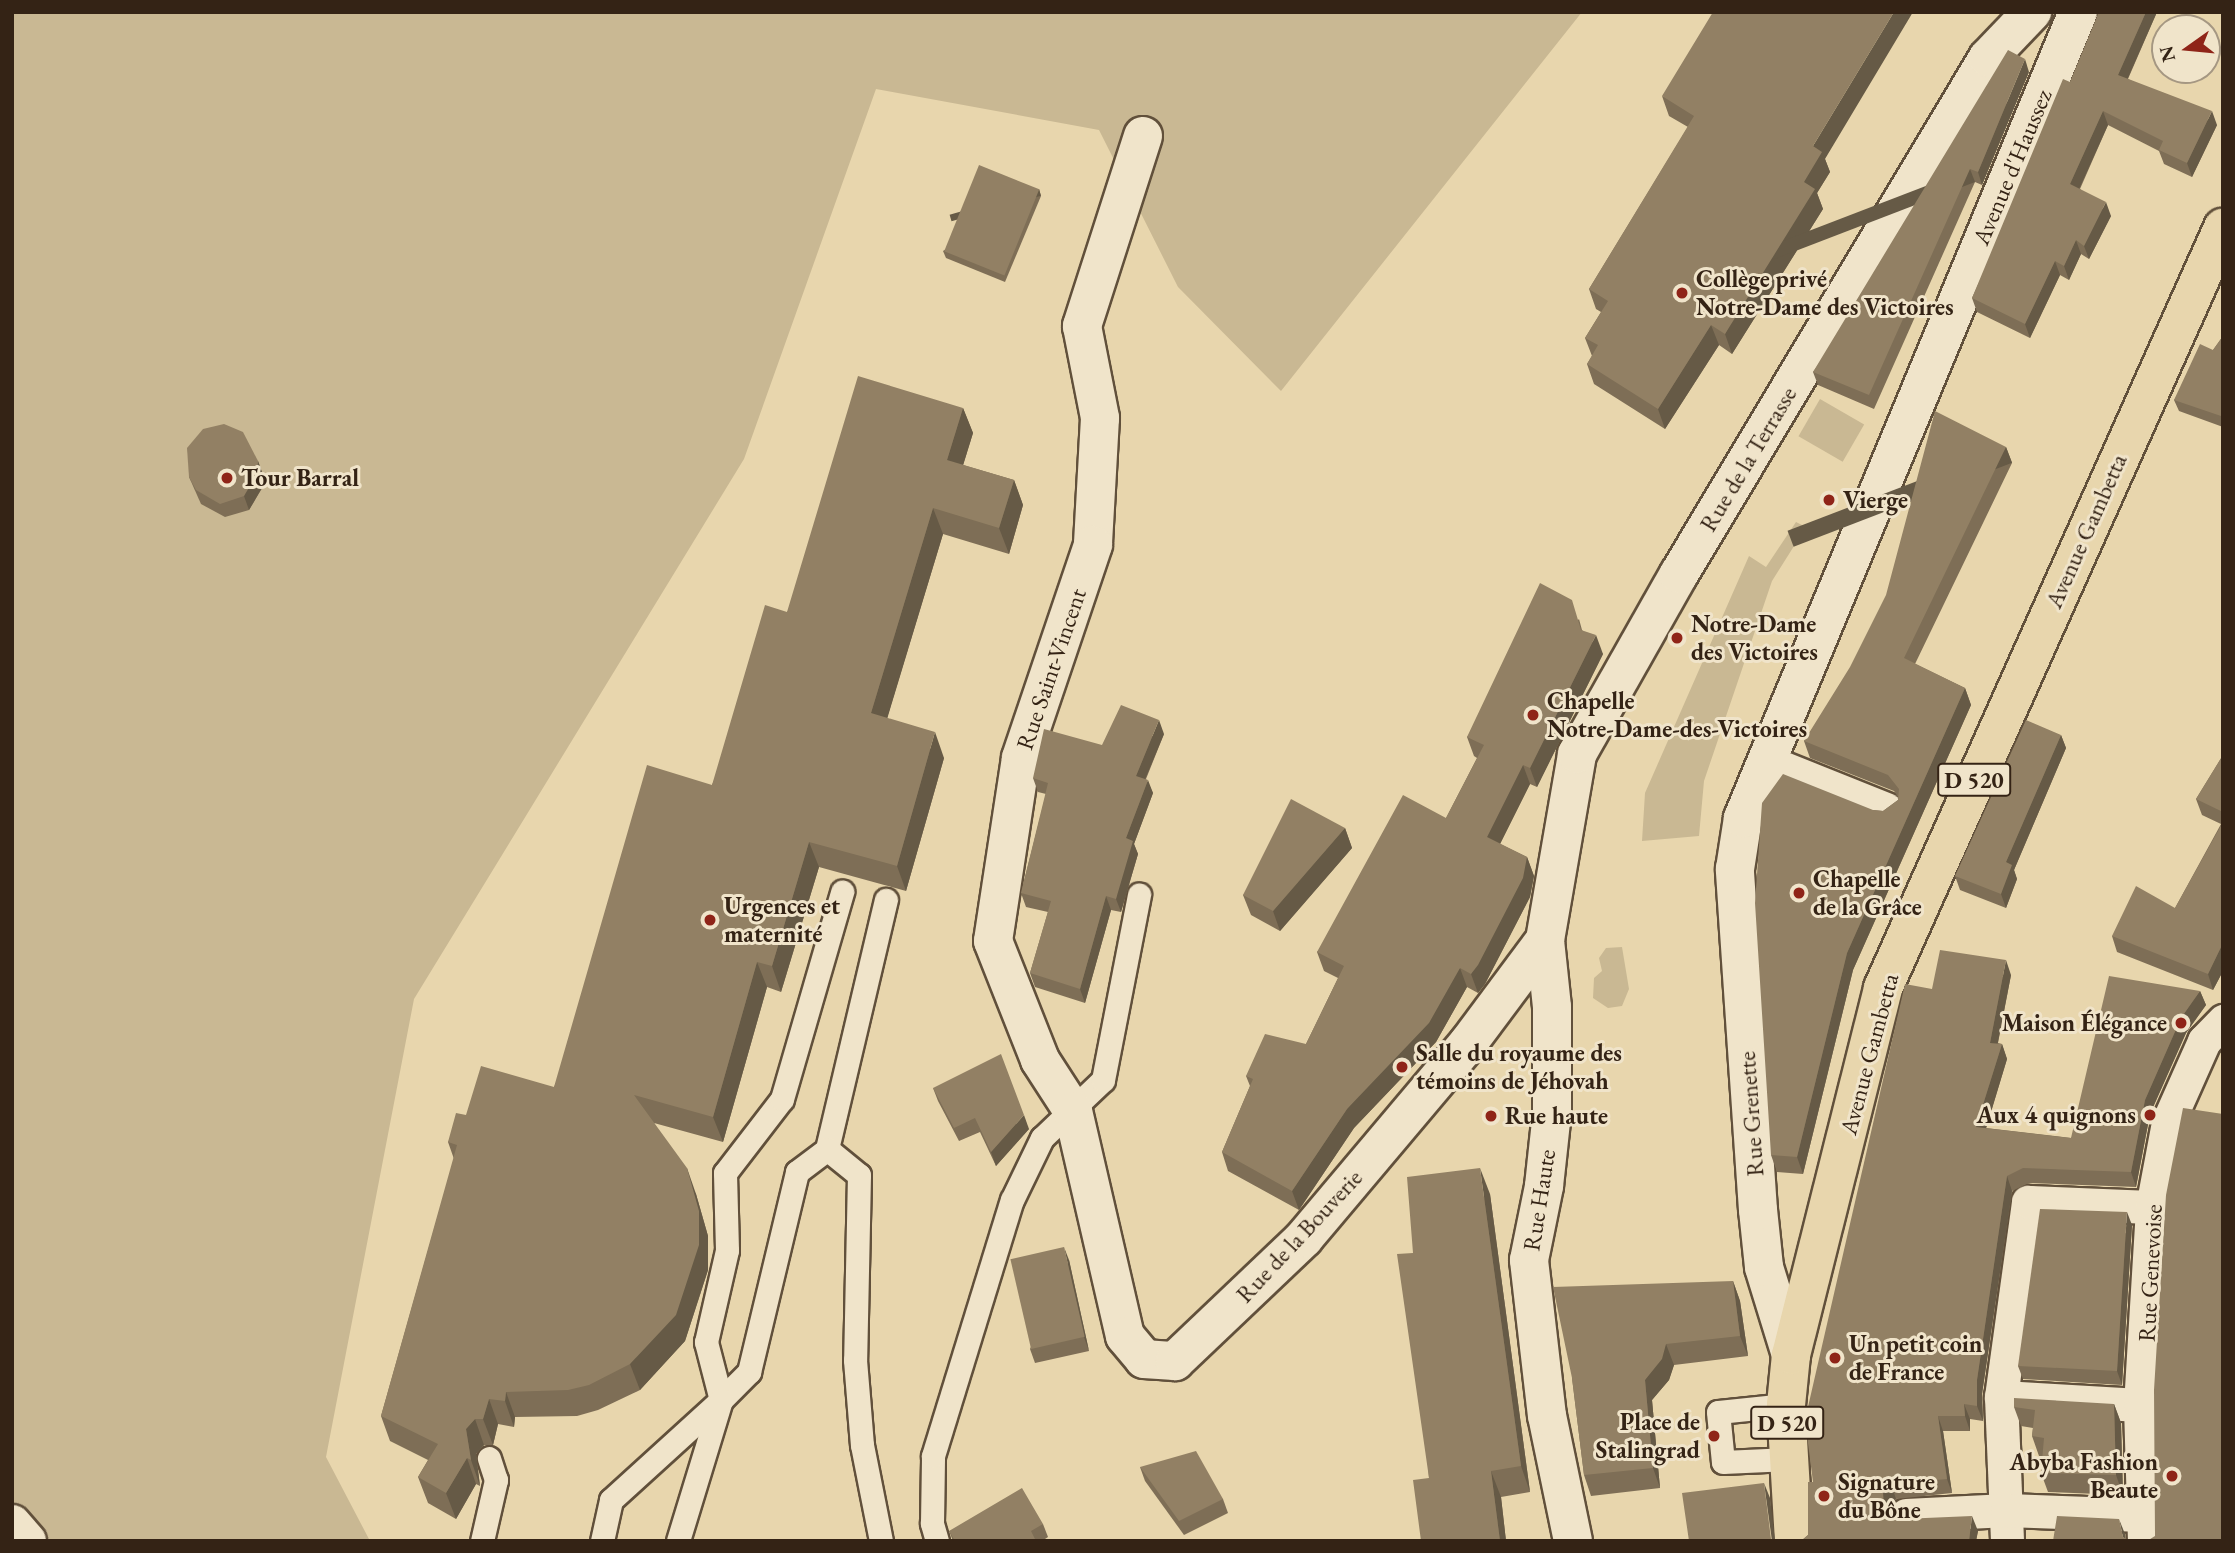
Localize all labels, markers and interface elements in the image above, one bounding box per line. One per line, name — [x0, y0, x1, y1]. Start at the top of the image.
north arrow — [2151, 14, 2221, 84]
text: N — [2153, 43, 2181, 65]
street label: Avenue d'Haussez — [1966, 85, 2058, 249]
place label: Collège privé Notre-Dame des Victoires — [1696, 265, 1954, 321]
marker: Collège privé Notre-Dame des Victoires — [1674, 285, 1690, 301]
street label: Rue de la Terrasse — [1693, 381, 1803, 537]
street label: Avenue Gambetta — [2039, 449, 2133, 613]
place label: Tour Barral — [241, 464, 359, 492]
marker: Tour Barral — [219, 470, 235, 486]
place label: Vierge — [1843, 486, 1908, 514]
marker: Vierge — [1821, 492, 1837, 508]
street label: Rue Saint-Vincent — [1010, 585, 1092, 753]
place label: Notre-Dame des Victoires — [1691, 610, 1818, 666]
marker: Notre-Dame des Victoires — [1669, 630, 1685, 646]
place label: Chapelle Notre-Dame-des-Victoires — [1547, 687, 1807, 743]
marker: Chapelle Notre-Dame-des-Victoires — [1525, 707, 1541, 723]
road number: D 520 — [1936, 760, 2012, 800]
place label: Chapelle de la Grâce — [1813, 865, 1922, 921]
marker: Chapelle de la Grâce — [1791, 885, 1807, 901]
place label: Urgences et maternité — [724, 892, 840, 948]
marker: Urgences et maternité — [702, 912, 718, 928]
street label: Avenue Gambetta — [1834, 970, 1904, 1138]
place label: Maison Élégance — [2002, 1009, 2167, 1037]
marker: Maison Élégance — [2173, 1015, 2189, 1031]
place label: Salle du royaume des témoins de Jéhovah — [1416, 1039, 1622, 1095]
street label: Rue Grenette — [1732, 1051, 1770, 1177]
marker: Salle du royaume des témoins de Jéhovah — [1394, 1059, 1410, 1075]
place label: Aux 4 quignons — [1977, 1101, 2136, 1129]
place label: Rue haute — [1505, 1102, 1608, 1130]
marker: Aux 4 quignons — [2142, 1107, 2158, 1123]
marker: Rue haute — [1483, 1108, 1499, 1124]
street label: Rue Haute — [1517, 1147, 1561, 1253]
street label: Rue de la Bouverie — [1230, 1163, 1368, 1309]
street label: Rue Genevoise — [2132, 1204, 2168, 1342]
place label: Un petit coin de France — [1849, 1330, 1982, 1386]
marker: Un petit coin de France — [1827, 1350, 1843, 1366]
road number: D 520 — [1748, 1404, 1826, 1442]
place label: Place de Stalingrad — [1595, 1408, 1700, 1464]
marker: Place de Stalingrad — [1706, 1428, 1722, 1444]
place label: Abyba Fashion Beaute — [2010, 1448, 2158, 1504]
place label: Signature du Bône — [1838, 1468, 1935, 1524]
marker: Abyba Fashion Beaute — [2164, 1468, 2180, 1484]
marker: Signature du Bône — [1816, 1488, 1832, 1504]

